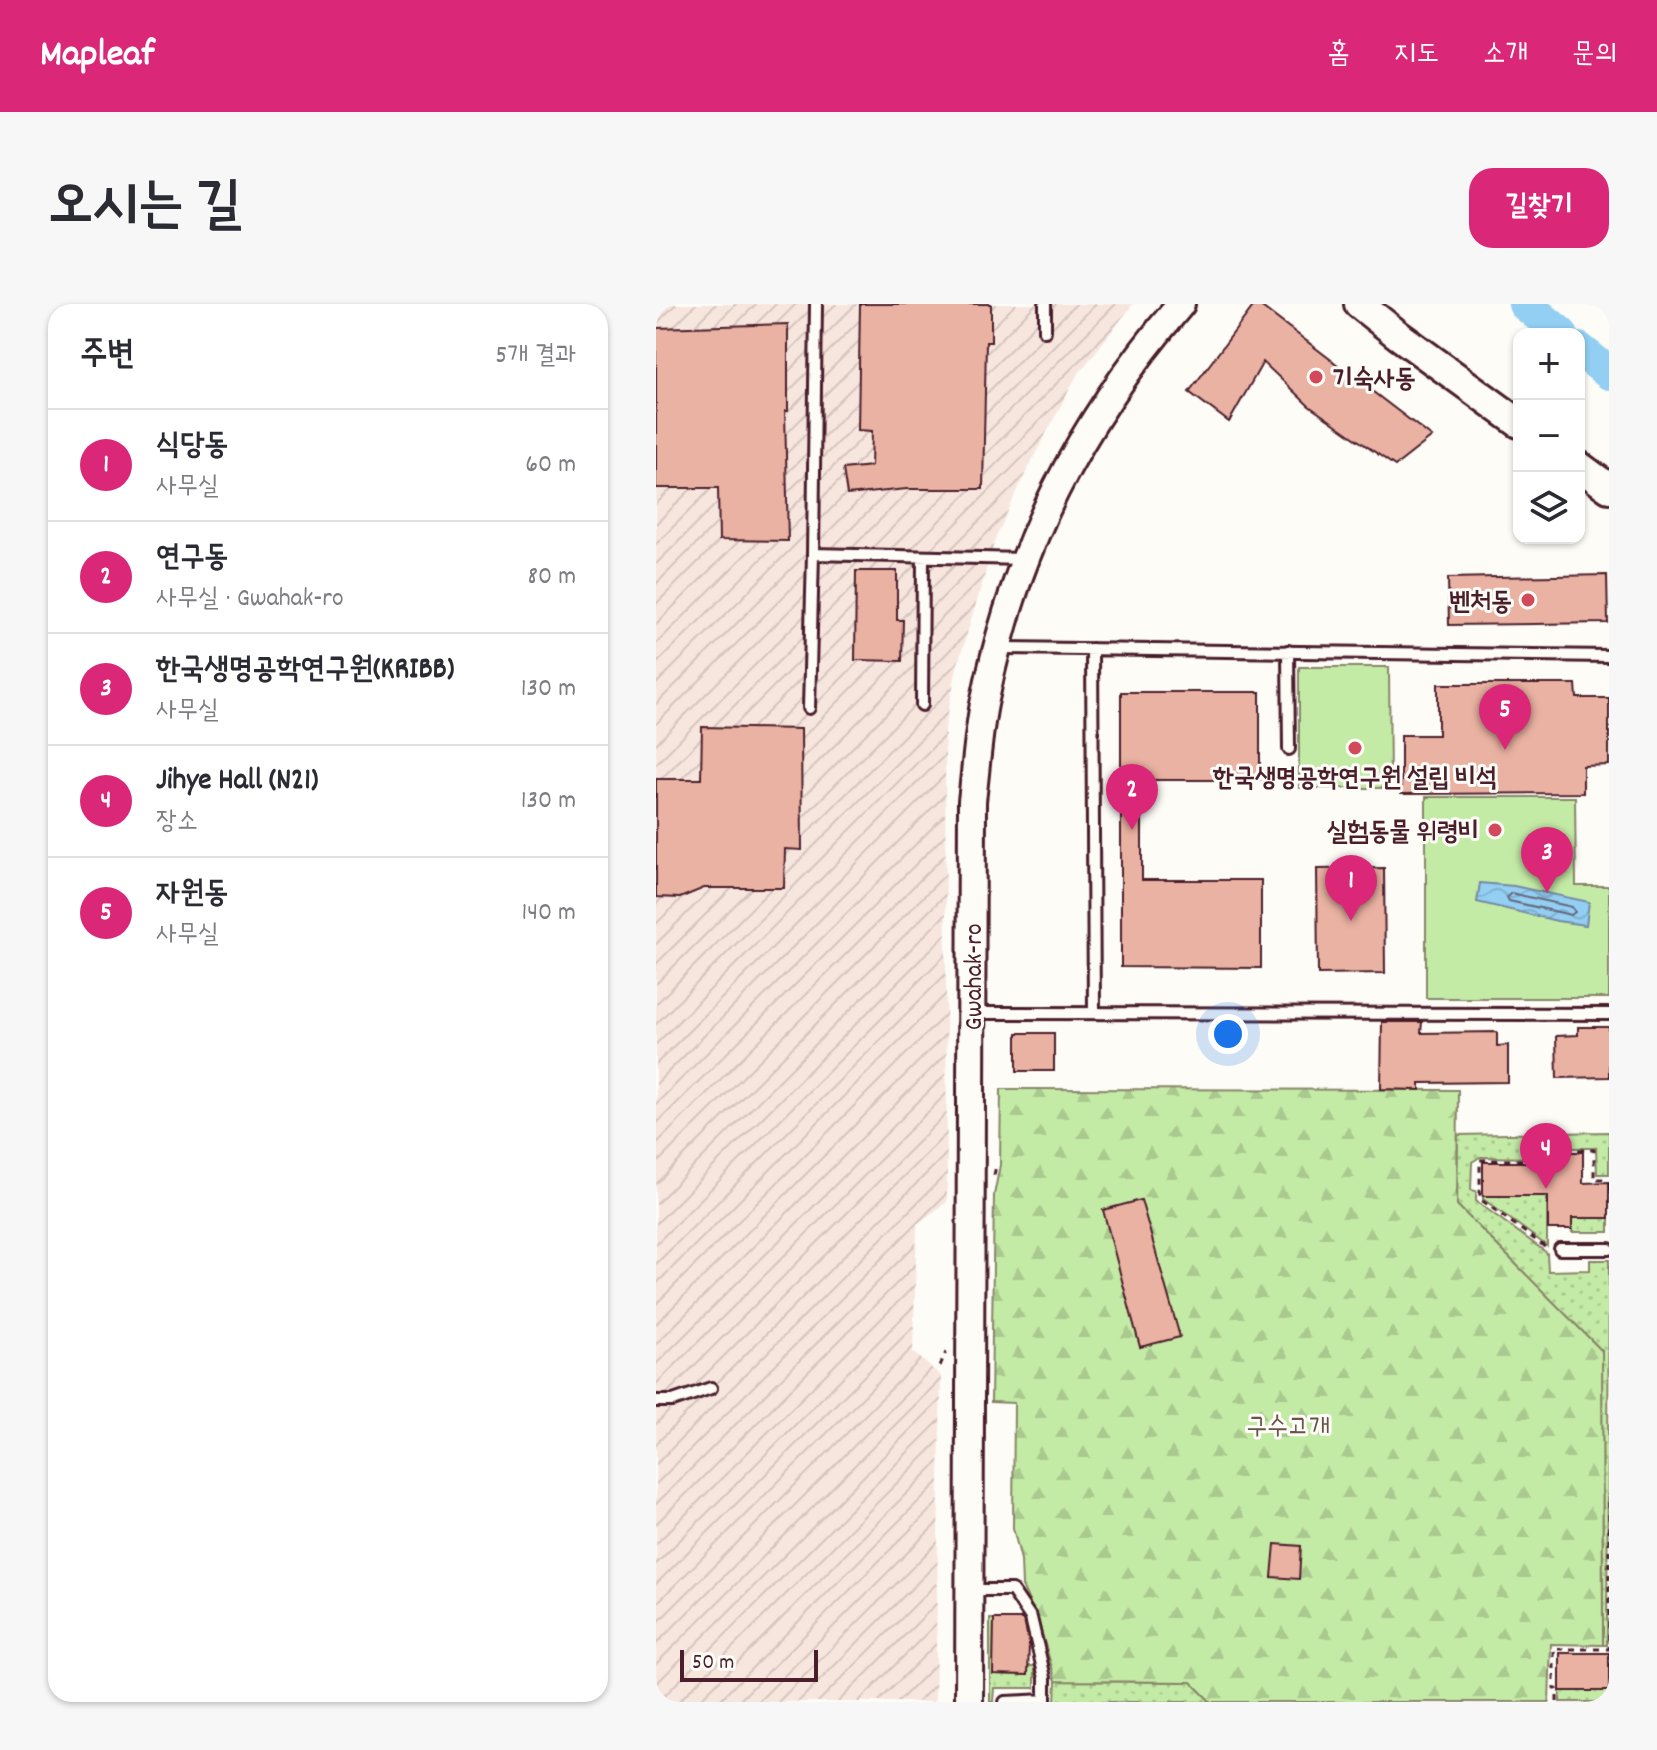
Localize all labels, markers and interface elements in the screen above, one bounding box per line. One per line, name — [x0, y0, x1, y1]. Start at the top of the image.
text: Mapleaf — [40, 29, 155, 84]
text: 홈 — [1327, 36, 1350, 76]
text: 지도 — [1394, 36, 1439, 76]
text: 소개 — [1483, 36, 1528, 76]
text: 문의 — [1572, 36, 1617, 76]
button: 길찾기 — [1469, 168, 1609, 248]
text: 오시는 길 — [48, 169, 241, 249]
map controls — [1513, 328, 1585, 544]
button: + — [1513, 328, 1585, 400]
text: 주변 — [80, 332, 135, 381]
text: 5개 결과 — [495, 338, 576, 375]
place label: 기숙사동 — [1332, 362, 1416, 399]
marker: 기숙사동 — [1307, 368, 1325, 386]
button: − — [1513, 400, 1585, 472]
text: 식당동 — [156, 426, 228, 469]
text: 1 — [103, 447, 109, 484]
text: 60 m — [525, 447, 576, 484]
text: 사무실 — [156, 469, 219, 506]
button: layers — [1513, 472, 1585, 544]
text: 연구동 — [156, 538, 228, 581]
text: 2 — [100, 559, 112, 596]
text: 80 m — [528, 559, 576, 596]
text: 사무실 · Gwahak-ro — [156, 581, 344, 618]
place label: 벤처동 — [1449, 585, 1512, 622]
marker: 벤처동 — [1519, 591, 1537, 609]
text: 한국생명공학연구원(KRIBB) — [156, 650, 454, 693]
text: 3 — [100, 671, 112, 708]
text: 130 m — [521, 671, 576, 708]
pin: 5 — [1479, 684, 1531, 750]
text: 사무실 — [156, 693, 219, 730]
marker: 한국생명공학연구원 설립 비석 — [1346, 739, 1364, 757]
text: Jihye Hall (N21) — [156, 761, 318, 804]
place label: 한국생명공학연구원 설립 비석 — [1212, 761, 1497, 798]
pin: 2 — [1106, 764, 1158, 830]
text: 4 — [101, 783, 111, 820]
text: 130 m — [521, 783, 576, 820]
text: 장소 — [156, 804, 198, 841]
place label: 실험동물 위령비 — [1327, 815, 1479, 852]
marker: 실험동물 위령비 — [1486, 821, 1504, 839]
pin: 3 — [1521, 827, 1573, 893]
pin: 1 — [1325, 855, 1377, 921]
text: 자원동 — [156, 874, 228, 917]
text: 5 — [100, 895, 112, 932]
text: 140 m — [522, 895, 576, 932]
text: 사무실 — [156, 917, 219, 954]
street label: Gwahak-ro — [957, 924, 994, 1030]
your location — [1208, 1014, 1248, 1054]
pin: 4 — [1520, 1123, 1572, 1189]
park label: 구수고개 — [1246, 1410, 1330, 1447]
scale bar — [680, 1646, 818, 1682]
text: 50 m — [692, 1648, 734, 1679]

